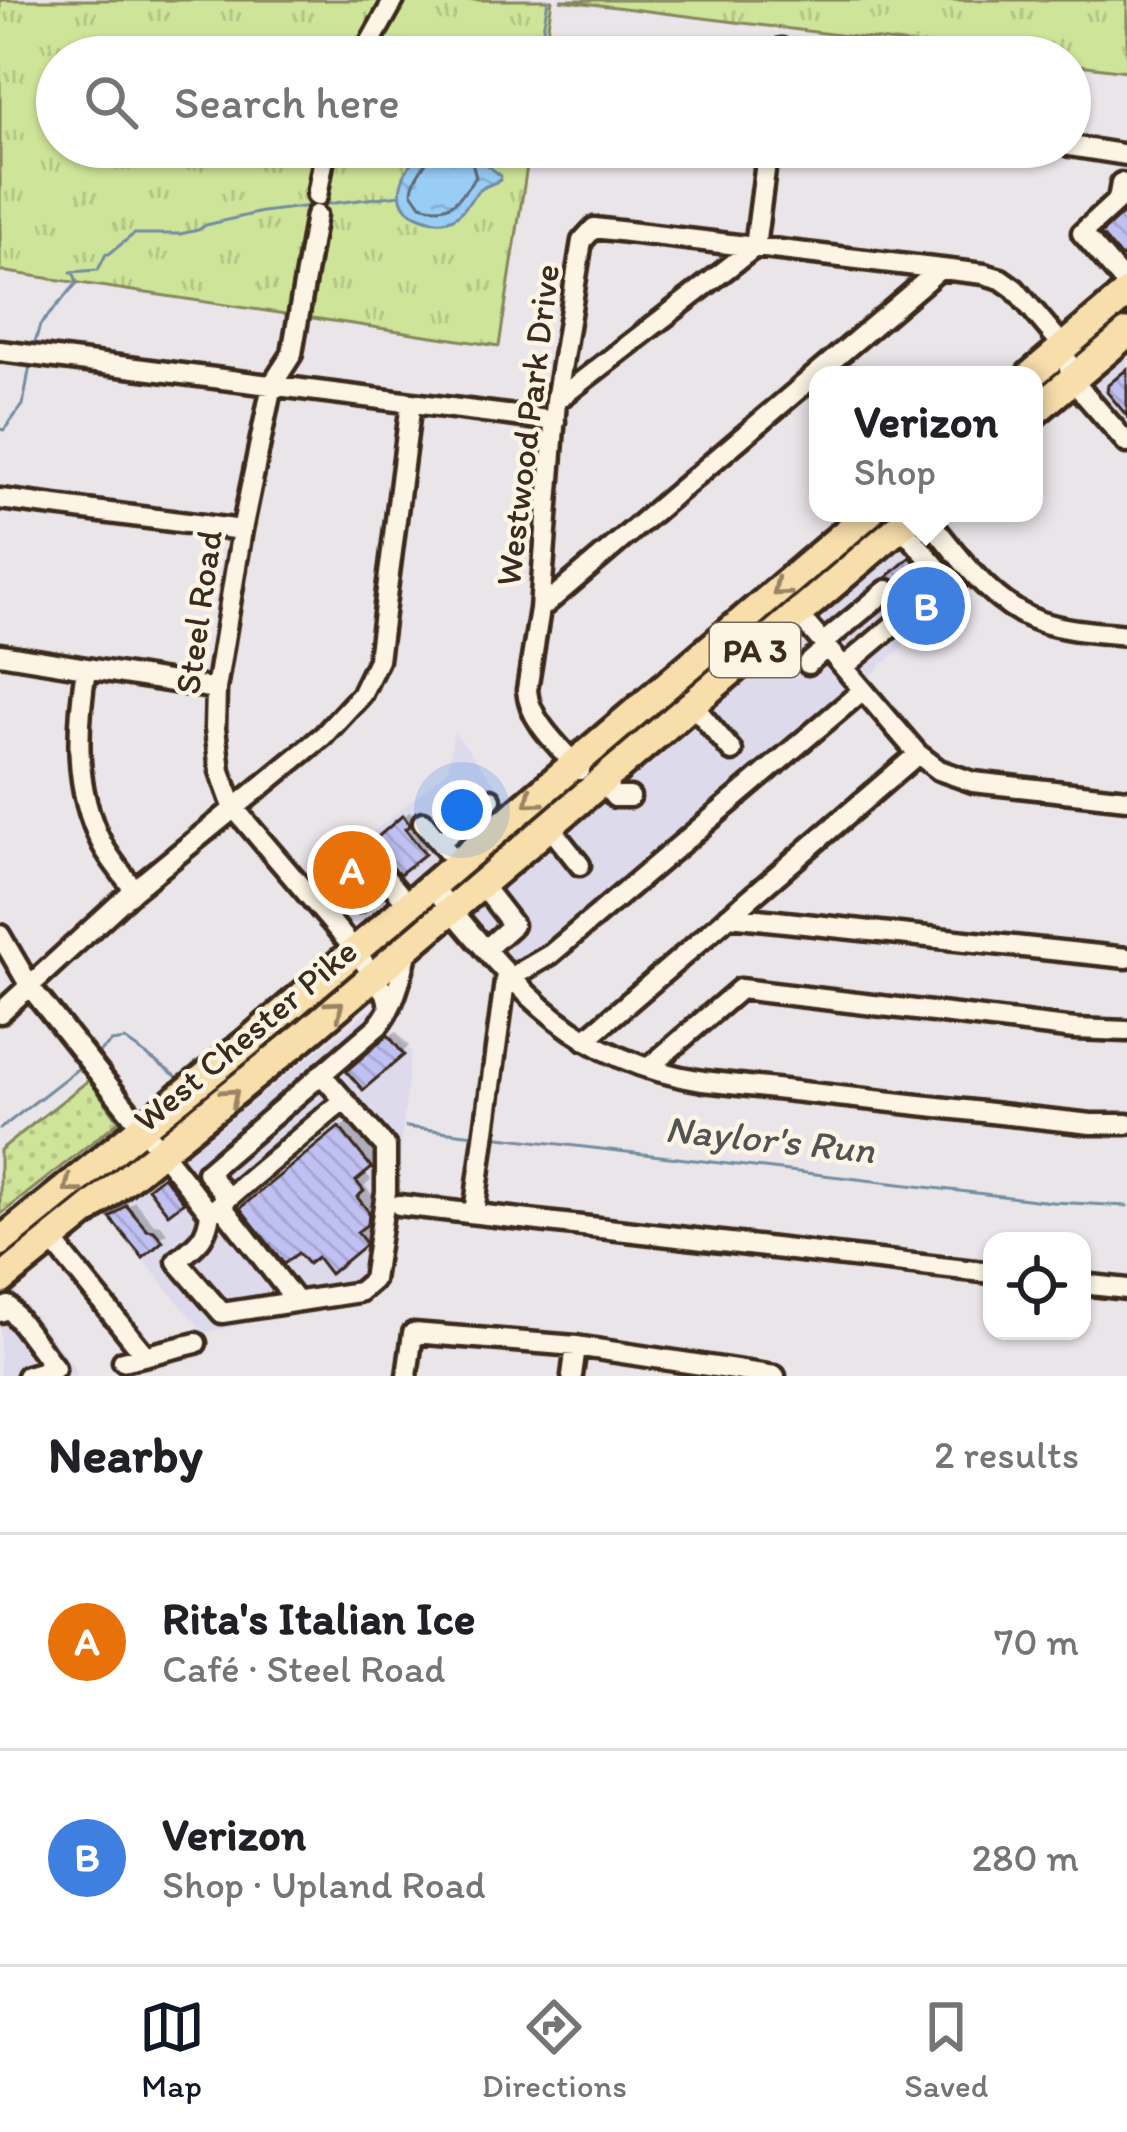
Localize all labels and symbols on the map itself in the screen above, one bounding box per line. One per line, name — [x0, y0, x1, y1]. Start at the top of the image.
street label: Westwood Park Drive — [486, 262, 568, 588]
street label: Steel Road — [165, 527, 231, 697]
pin: B — [887, 561, 965, 651]
one-way arrow — [772, 574, 794, 596]
road number: PA 3 — [710, 623, 800, 677]
your location — [432, 780, 492, 840]
one-way arrow — [524, 786, 546, 808]
pin: A — [313, 825, 391, 915]
street label: West Chester Pike — [125, 929, 365, 1141]
one-way arrow — [322, 1000, 344, 1022]
one-way arrow — [218, 1088, 240, 1110]
water label: Naylor's Run — [663, 1105, 877, 1173]
one-way arrow — [63, 1172, 85, 1193]

